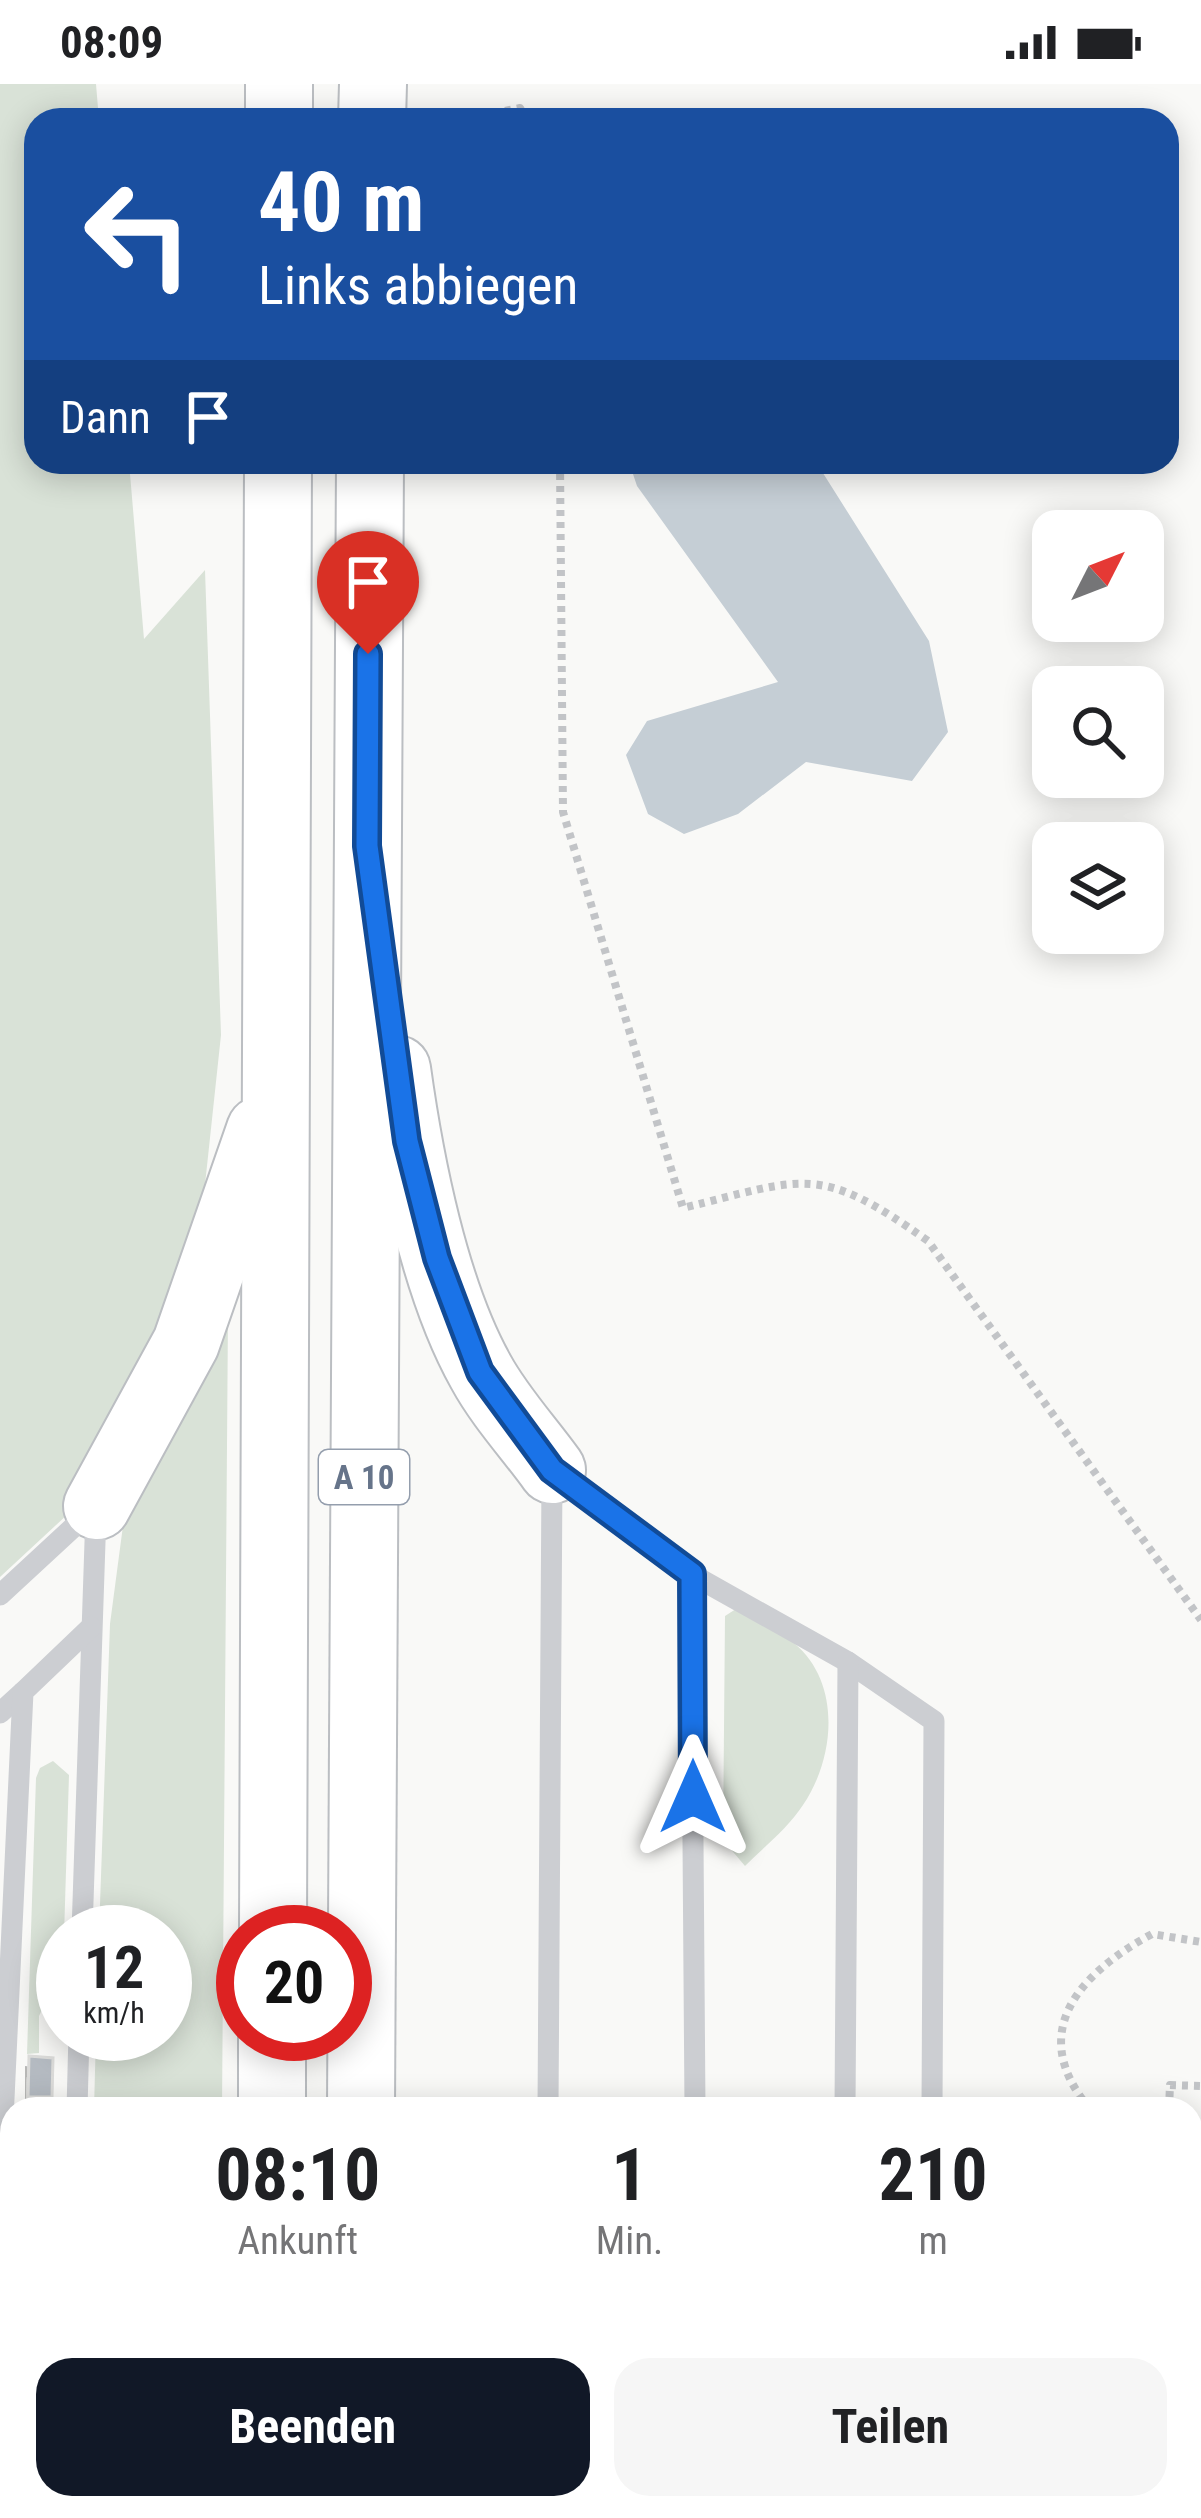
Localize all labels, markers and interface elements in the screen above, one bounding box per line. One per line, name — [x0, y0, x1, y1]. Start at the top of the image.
text: 08:09 — [60, 16, 163, 69]
text: 40 m — [258, 153, 425, 252]
icon: left — [60, 156, 216, 312]
text: Links abbiegen — [258, 254, 579, 317]
icon: arrive — [175, 384, 241, 450]
text: Dann — [60, 391, 151, 444]
north arrow — [1032, 510, 1164, 642]
map controls — [1032, 510, 1164, 954]
pin — [317, 531, 419, 654]
icon: arrive — [335, 549, 401, 615]
button: search — [1032, 666, 1164, 798]
button: layers — [1032, 822, 1164, 954]
road number: A 10 — [319, 1450, 409, 1504]
position arrow — [630, 1734, 756, 1860]
speed limit sign: 20 — [216, 1905, 372, 2061]
text: 12 — [84, 1932, 144, 2003]
text: km/h — [83, 1995, 145, 2030]
text: 08:10 — [215, 2133, 380, 2218]
text: 1 — [611, 2133, 648, 2218]
text: 210 — [879, 2133, 988, 2218]
text: Ankunft — [238, 2218, 358, 2264]
text: Min. — [596, 2218, 663, 2264]
text: m — [918, 2218, 948, 2264]
button: Beenden — [36, 2358, 590, 2496]
button: Teilen — [614, 2358, 1167, 2496]

